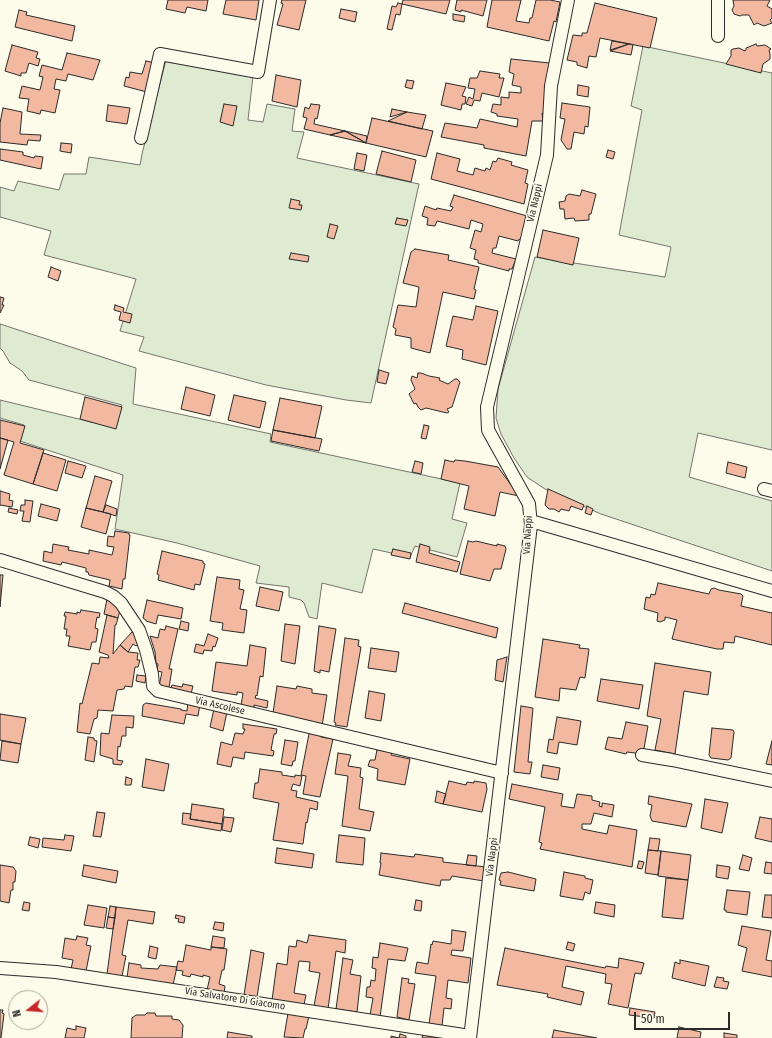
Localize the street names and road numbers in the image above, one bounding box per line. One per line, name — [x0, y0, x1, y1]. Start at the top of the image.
street label: Via Nappi — [525, 183, 545, 223]
street label: Via Nappi — [521, 515, 535, 555]
street label: Via Ascolese — [194, 694, 246, 718]
street label: Via Nappi — [484, 837, 500, 877]
street label: Via Salvatore Di Giacomo — [184, 985, 286, 1013]

